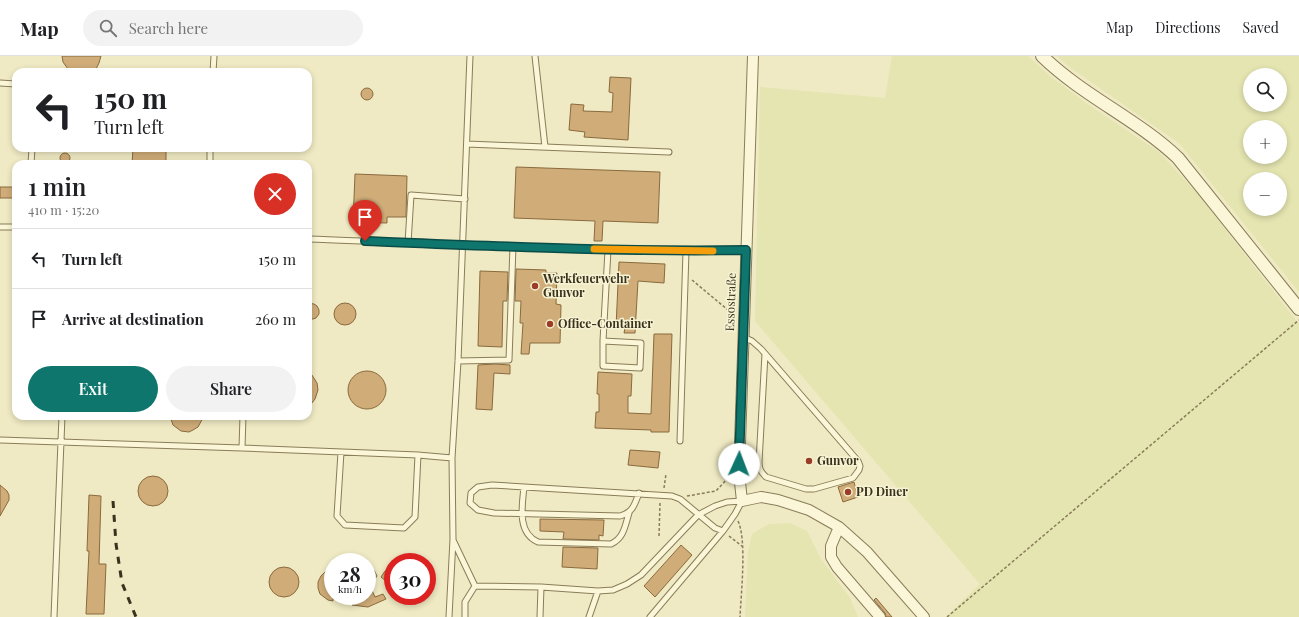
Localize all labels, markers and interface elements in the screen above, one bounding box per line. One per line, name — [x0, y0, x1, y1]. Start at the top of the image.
search box — [83, 10, 363, 46]
text: Map — [20, 15, 59, 41]
icon: search — [97, 17, 119, 39]
text: Search here — [129, 18, 208, 38]
text: Map — [1106, 18, 1133, 37]
text: Directions — [1155, 18, 1221, 37]
text: Saved — [1243, 18, 1279, 37]
map controls — [1243, 68, 1287, 216]
button: search — [1243, 68, 1287, 112]
text: 150 m — [94, 79, 167, 116]
icon: left — [28, 84, 80, 136]
text: Turn left — [94, 115, 164, 139]
button: + — [1243, 120, 1287, 164]
text: 1 min — [28, 170, 86, 202]
button: − — [1243, 172, 1287, 216]
button: close — [254, 173, 296, 215]
pin — [348, 200, 382, 241]
text: 410 m · 15:20 — [28, 201, 99, 218]
icon: arrive — [354, 206, 376, 228]
icon: left — [28, 248, 50, 270]
text: Turn left — [62, 249, 123, 269]
text: 150 m — [258, 249, 296, 269]
place label: Werkfeuerwehr Gunvor — [542, 270, 630, 300]
street label: Essostraße — [721, 272, 739, 332]
marker: Werkfeuerwehr Gunvor — [530, 281, 540, 291]
icon: arrive — [28, 308, 50, 330]
text: Arrive at destination — [62, 309, 204, 329]
text: 260 m — [255, 309, 296, 329]
place label: Office-Container — [558, 315, 653, 331]
marker: Office-Container — [545, 319, 555, 329]
button: Exit — [28, 366, 158, 412]
button: Share — [166, 366, 296, 412]
position arrow — [718, 443, 760, 485]
place label: Gunvor — [817, 452, 859, 468]
marker: Gunvor — [804, 456, 814, 466]
place label: PD Diner — [856, 483, 908, 499]
marker: PD Diner — [843, 487, 853, 497]
speed limit sign: 30 — [384, 553, 436, 605]
text: 28 — [339, 560, 361, 587]
text: km/h — [338, 582, 362, 596]

